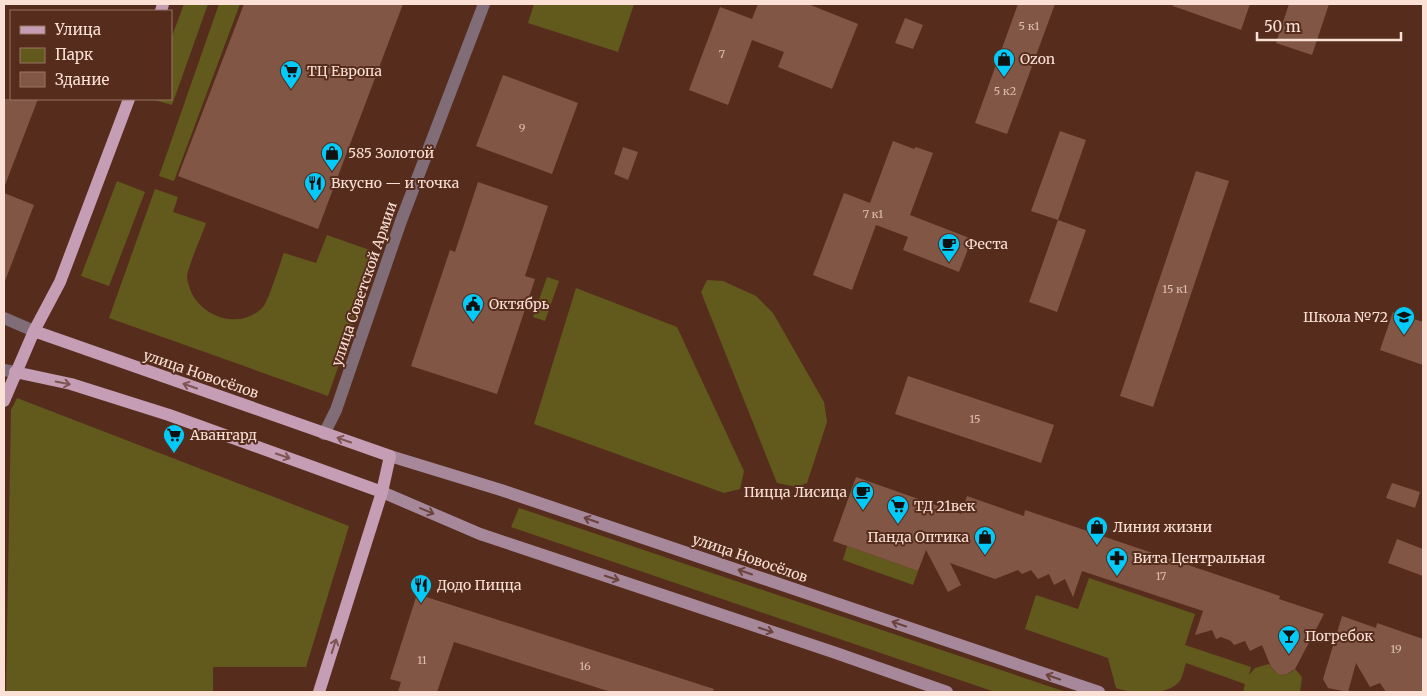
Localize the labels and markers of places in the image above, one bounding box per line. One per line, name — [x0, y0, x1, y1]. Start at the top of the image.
shop icon: Ozon — [992, 47, 1016, 78]
place label: Ozon — [1020, 50, 1055, 68]
supermarket icon: ТЦ Европа — [279, 59, 303, 90]
place label: ТЦ Европа — [307, 62, 382, 80]
shop icon: 585 Золотой — [320, 141, 344, 172]
place label: 585 Золотой — [348, 144, 434, 162]
restaurant icon: Вкусно — и точка — [303, 171, 327, 202]
place label: Вкусно — и точка — [331, 174, 460, 192]
cafe icon: Феста — [937, 232, 961, 263]
place label: Феста — [965, 235, 1009, 253]
public building icon: Октябрь — [461, 292, 485, 323]
place label: Октябрь — [489, 295, 549, 313]
school or university icon: Школа №72 — [1392, 305, 1416, 336]
place label: Школа №72 — [1303, 308, 1388, 326]
supermarket icon: Авангард — [162, 423, 186, 454]
place label: Авангард — [189, 426, 257, 444]
cafe icon: Пицца Лисица — [851, 480, 875, 511]
place label: Пицца Лисица — [744, 483, 847, 501]
supermarket icon: ТД 21век — [886, 494, 910, 525]
place label: ТД 21век — [914, 497, 975, 515]
shop icon: Линия жизни — [1085, 515, 1109, 546]
place label: Линия жизни — [1113, 518, 1212, 536]
shop icon: Панда Оптика — [973, 525, 997, 556]
place label: Панда Оптика — [867, 528, 969, 546]
pharmacy icon: Вита Центральная — [1105, 546, 1129, 577]
place label: Вита Центральная — [1133, 549, 1265, 567]
restaurant icon: Додо Пицца — [409, 573, 433, 604]
place label: Додо Пицца — [437, 576, 522, 594]
bar icon: Погребок — [1277, 624, 1301, 655]
place label: Погребок — [1305, 627, 1373, 645]

